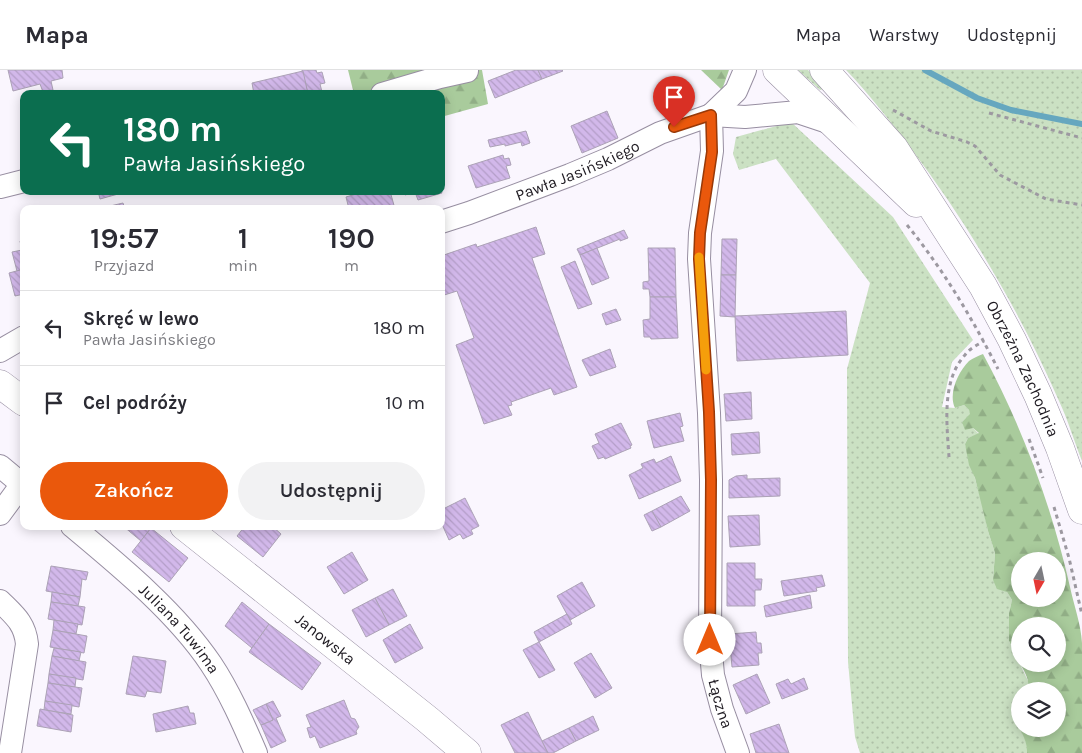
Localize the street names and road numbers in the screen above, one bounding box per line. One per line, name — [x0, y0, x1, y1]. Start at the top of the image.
street label: Pawła Jasińskiego — [513, 135, 643, 204]
street label: Obrzeżna Zachodnia — [983, 297, 1064, 440]
street label: Juliana Tuwima — [135, 579, 224, 677]
street label: Janowska — [292, 609, 360, 668]
street label: Łączna — [705, 677, 738, 731]

